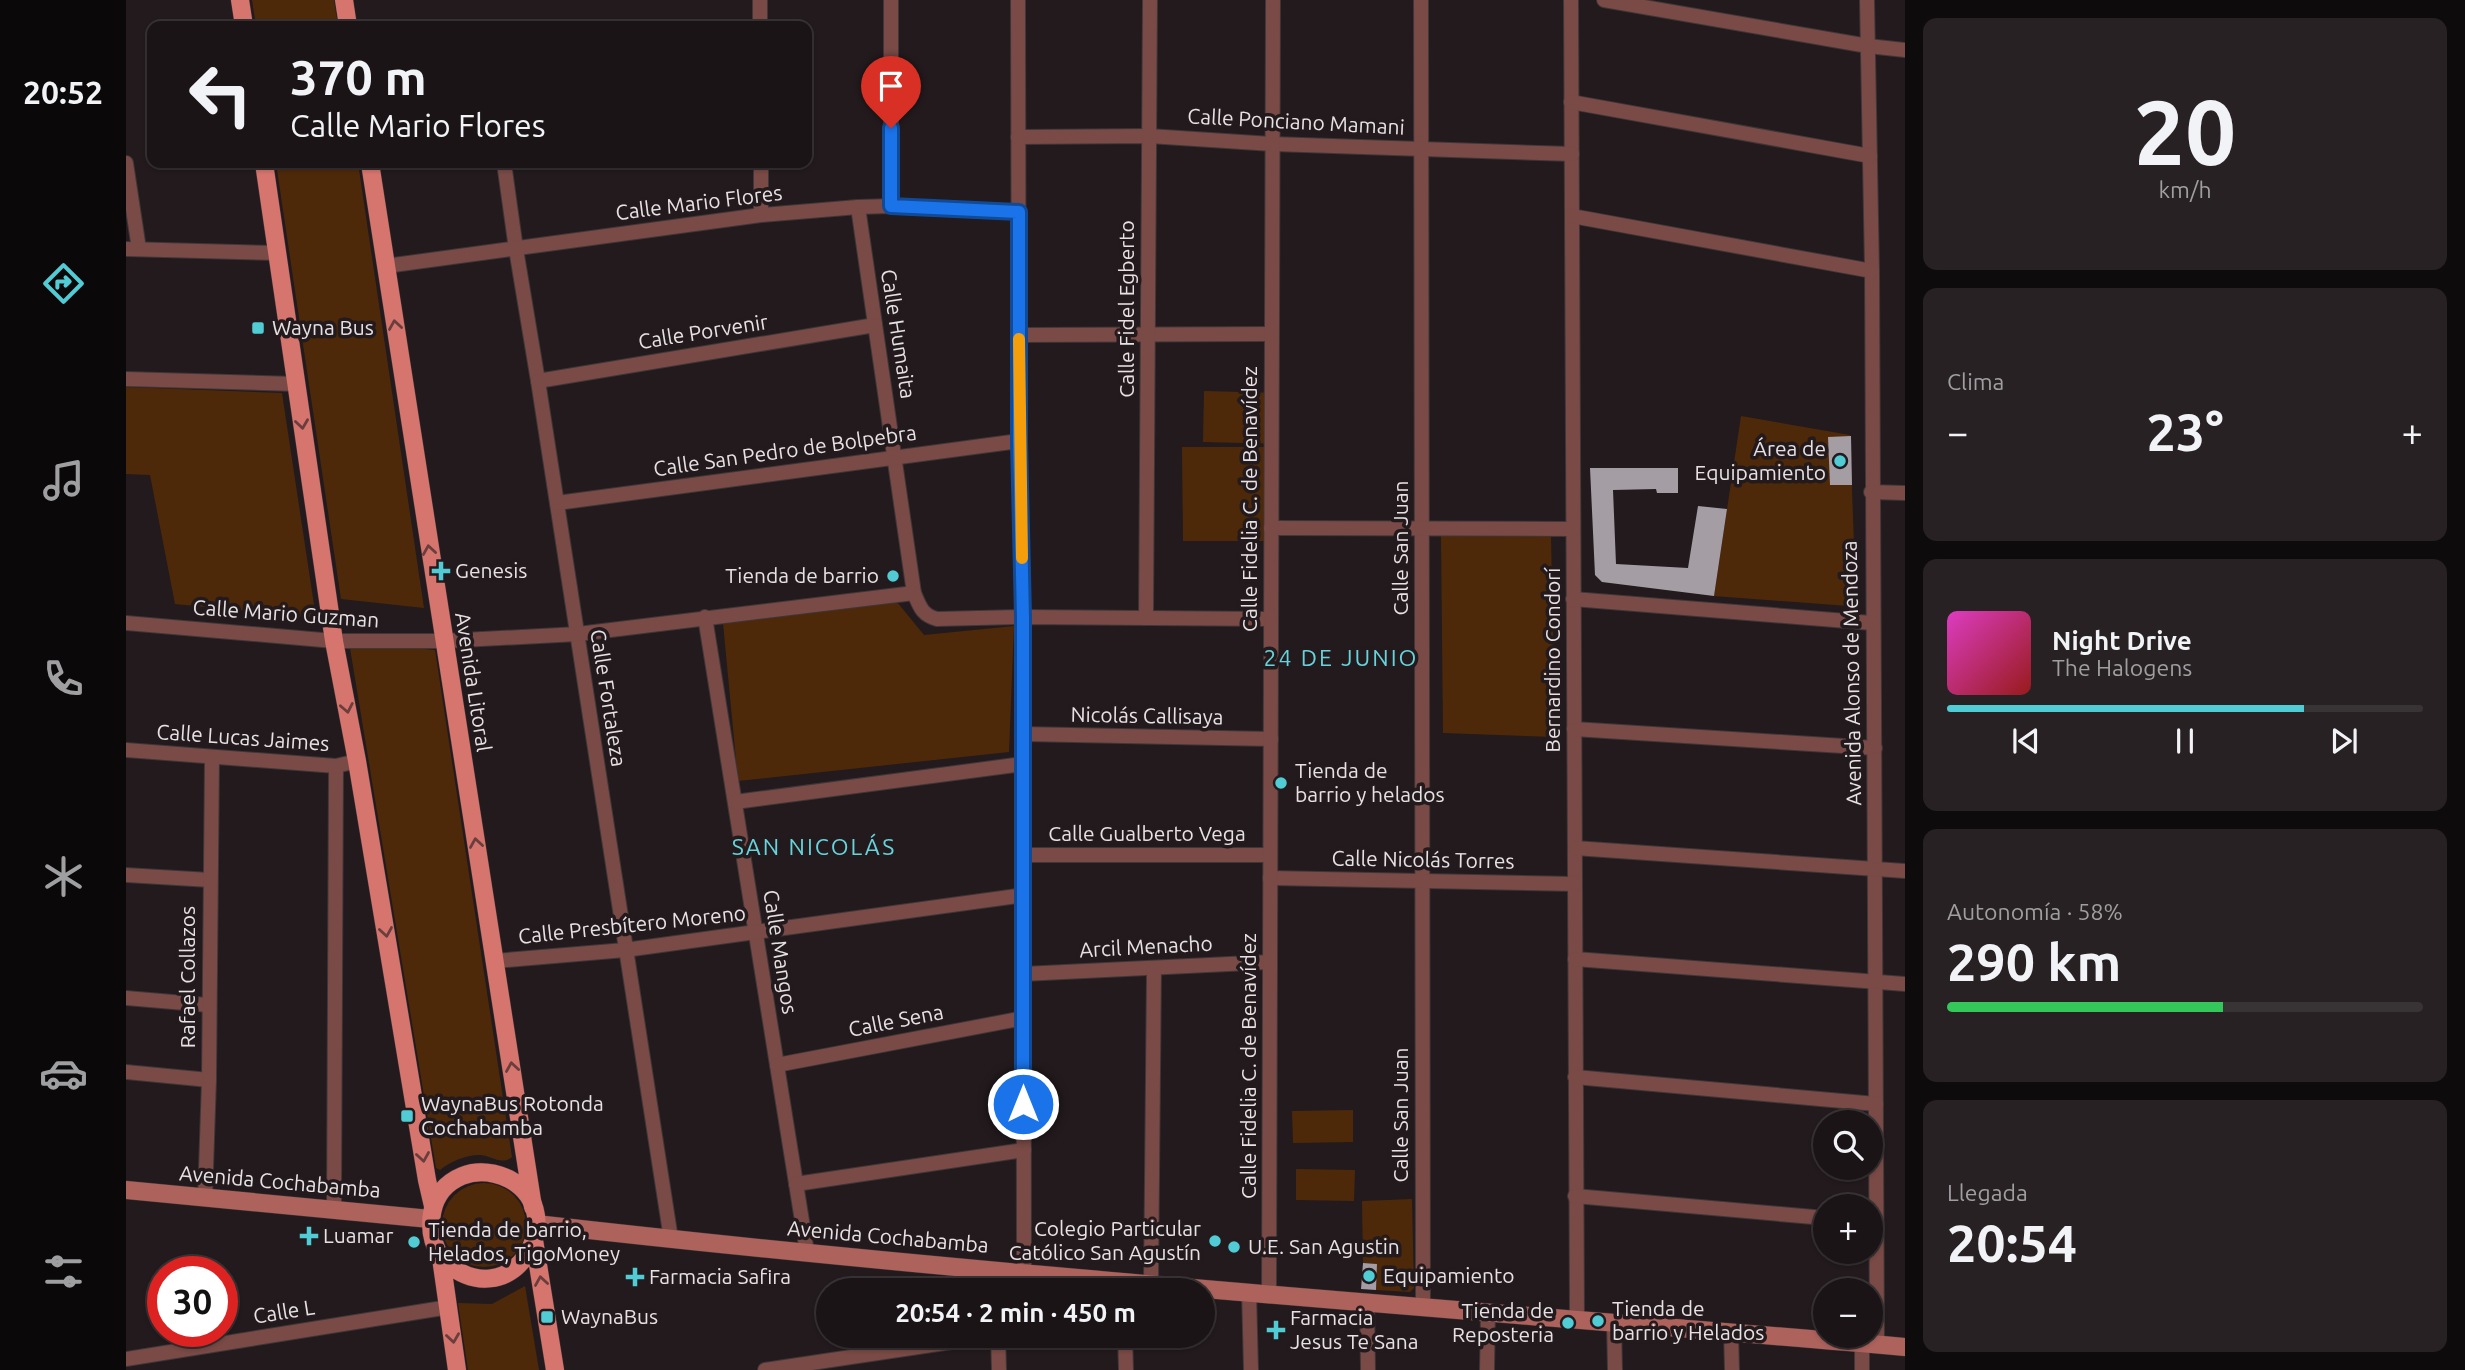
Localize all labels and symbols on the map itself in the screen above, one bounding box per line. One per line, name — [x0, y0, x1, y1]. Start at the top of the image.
pin — [861, 56, 921, 128]
street label: Calle Ponciano Mamani — [1187, 103, 1405, 139]
street label: Calle Mario Flores — [614, 180, 784, 224]
street label: Calle Fidel Egberto — [1114, 220, 1138, 398]
street label: Calle Humaita — [877, 267, 921, 400]
street label: Calle Porvenir — [636, 309, 769, 353]
place label: Wayna Bus — [272, 315, 374, 339]
one-way arrow — [388, 319, 403, 331]
marker: Wayna Bus — [250, 320, 266, 336]
street label: Calle Fidelia C. de Benavídez — [1237, 366, 1261, 632]
one-way arrow — [294, 418, 309, 430]
street label: Calle San Pedro de Bolpebra — [652, 420, 918, 480]
place label: Área de Equipamiento — [1694, 436, 1826, 484]
marker: Área de Equipamiento — [1832, 453, 1848, 469]
street label: Calle San Juan — [1388, 481, 1412, 615]
street label: Avenida Alonso de Mendoza — [1837, 540, 1865, 806]
one-way arrow — [422, 544, 437, 556]
place label: Genesis — [455, 558, 527, 582]
marker: Genesis — [433, 563, 449, 579]
place label: Tienda de barrio — [725, 563, 879, 587]
street label: Bernardino Condorí — [1540, 567, 1564, 752]
marker: Tienda de barrio — [885, 568, 901, 584]
street label: Calle Mario Guzman — [192, 595, 380, 631]
street label: Avenida Litoral — [451, 610, 497, 753]
street label: Calle Fortaleza — [586, 627, 632, 768]
district label: 24 DE JUNIO — [1264, 645, 1418, 670]
one-way arrow — [339, 702, 354, 714]
street label: Nicolás Callisaya — [1070, 702, 1224, 728]
street label: Calle Lucas Jaimes — [156, 719, 330, 755]
place label: Tienda de barrio y helados — [1295, 758, 1445, 806]
marker: Tienda de barrio y helados — [1273, 775, 1289, 791]
street label: Calle Gualberto Vega — [1048, 821, 1246, 845]
district label: SAN NICOLÁS — [732, 833, 896, 859]
one-way arrow — [469, 837, 484, 849]
street label: Calle Nicolás Torres — [1331, 845, 1515, 873]
street label: Calle Mangos — [759, 888, 803, 1016]
street label: Calle Presbítero Moreno — [517, 900, 747, 948]
street label: Rafael Collazos — [175, 906, 199, 1048]
one-way arrow — [378, 926, 393, 938]
street label: Arcil Menacho — [1079, 931, 1213, 961]
street label: Calle Fidelia C. de Benavídez — [1236, 933, 1260, 1199]
street label: Calle Sena — [846, 999, 945, 1041]
street label: Calle San Juan — [1388, 1048, 1412, 1182]
one-way arrow — [504, 1062, 519, 1073]
position arrow — [986, 1067, 1060, 1141]
place label: WaynaBus Rotonda Cochabamba — [421, 1091, 604, 1139]
marker: WaynaBus Rotonda Cochabamba — [399, 1108, 415, 1124]
one-way arrow — [415, 1151, 430, 1163]
street label: Avenida Cochabamba — [178, 1160, 382, 1202]
street label: Avenida Cochabamba — [786, 1215, 990, 1257]
place label: Colegio Particular Católico San Agustín — [1009, 1216, 1201, 1264]
place label: Tienda de barrio, Helados, TigoMoney — [428, 1217, 620, 1265]
place label: Luamar — [323, 1223, 393, 1247]
marker: Luamar — [301, 1228, 317, 1244]
marker: Colegio Particular Católico San Agustín — [1207, 1233, 1223, 1249]
marker: Tienda de barrio, Helados, TigoMoney — [406, 1234, 422, 1250]
place label: U.E. San Agustin — [1248, 1234, 1400, 1258]
marker: U.E. San Agustin — [1226, 1239, 1242, 1255]
speed limit sign: 30 — [147, 1256, 238, 1347]
place label: Equipamiento — [1383, 1263, 1515, 1287]
place label: Farmacia Safira — [649, 1264, 791, 1288]
marker: Equipamiento — [1361, 1268, 1377, 1284]
marker: Farmacia Safira — [627, 1269, 643, 1285]
one-way arrow — [534, 1275, 549, 1287]
street label: Calle L — [251, 1294, 317, 1328]
place label: Tienda de barrio y Helados — [1612, 1296, 1764, 1344]
place label: Tienda de Reposteria — [1452, 1298, 1554, 1346]
place label: WaynaBus — [561, 1304, 658, 1328]
place label: Farmacia Jesus Te Sana — [1290, 1305, 1419, 1353]
marker: WaynaBus — [539, 1309, 555, 1325]
marker: Tienda de barrio y Helados — [1590, 1313, 1606, 1329]
marker: Tienda de Reposteria — [1560, 1315, 1576, 1331]
marker: Farmacia Jesus Te Sana — [1268, 1322, 1284, 1338]
one-way arrow — [445, 1332, 460, 1344]

